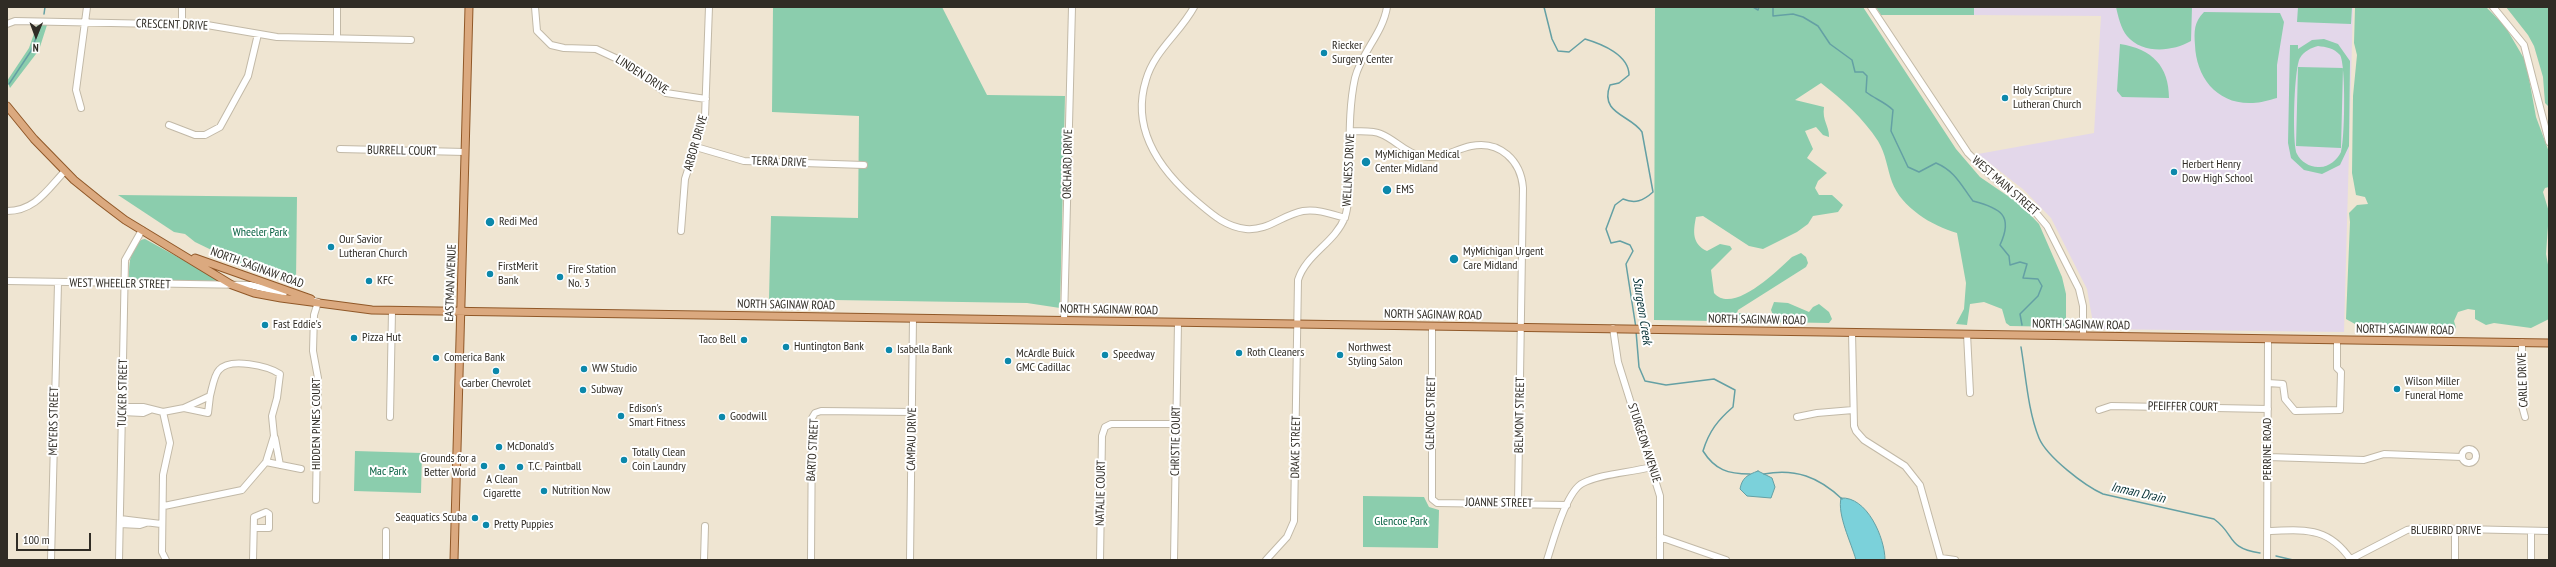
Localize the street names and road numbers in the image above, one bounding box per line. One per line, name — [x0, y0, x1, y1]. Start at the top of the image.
street label: CRESCENT DRIVE — [136, 17, 208, 33]
street label: LINDEN DRIVE — [613, 53, 671, 97]
street label: ARBOR DRIVE — [681, 113, 711, 173]
street label: ORCHARD DRIVE — [1060, 129, 1076, 199]
street label: WELLNESS DRIVE — [1340, 133, 1358, 207]
street label: BURRELL COURT — [367, 143, 437, 159]
street label: WEST MAIN STREET — [1969, 153, 2041, 219]
street label: TERRA DRIVE — [751, 154, 807, 170]
street label: NORTH SAGINAW ROAD — [208, 244, 306, 292]
street label: EASTMAN AVENUE — [442, 244, 460, 322]
street label: WEST WHEELER STREET — [69, 276, 171, 292]
street label: NORTH SAGINAW ROAD — [737, 297, 835, 313]
street label: NORTH SAGINAW ROAD — [1060, 302, 1158, 318]
street label: NORTH SAGINAW ROAD — [1384, 307, 1482, 323]
street label: NORTH SAGINAW ROAD — [1708, 312, 1806, 328]
street label: NORTH SAGINAW ROAD — [2032, 317, 2130, 333]
street label: NORTH SAGINAW ROAD — [2356, 322, 2454, 338]
street label: CARLE DRIVE — [2515, 352, 2531, 408]
street label: TUCKER STREET — [115, 359, 131, 427]
street label: GLENCOE STREET — [1423, 376, 1439, 450]
street label: BELMONT STREET — [1512, 377, 1528, 453]
street label: HIDDEN PINES COURT — [310, 378, 324, 470]
street label: MEYERS STREET — [46, 386, 62, 456]
street label: PFEIFFER COURT — [2148, 399, 2218, 415]
street label: STURGEON AVENUE — [1624, 402, 1664, 484]
street label: CHRISTIE COURT — [1168, 406, 1184, 476]
street label: CAMPAU DRIVE — [904, 407, 920, 471]
street label: DRAKE STREET — [1288, 415, 1304, 479]
street label: BARTO STREET — [804, 418, 822, 482]
street label: PERRINE ROAD — [2261, 418, 2275, 480]
street label: NATALIE COURT — [1093, 460, 1109, 526]
street label: JOANNE STREET — [1465, 495, 1533, 511]
street label: BLUEBIRD DRIVE — [2411, 524, 2481, 538]

